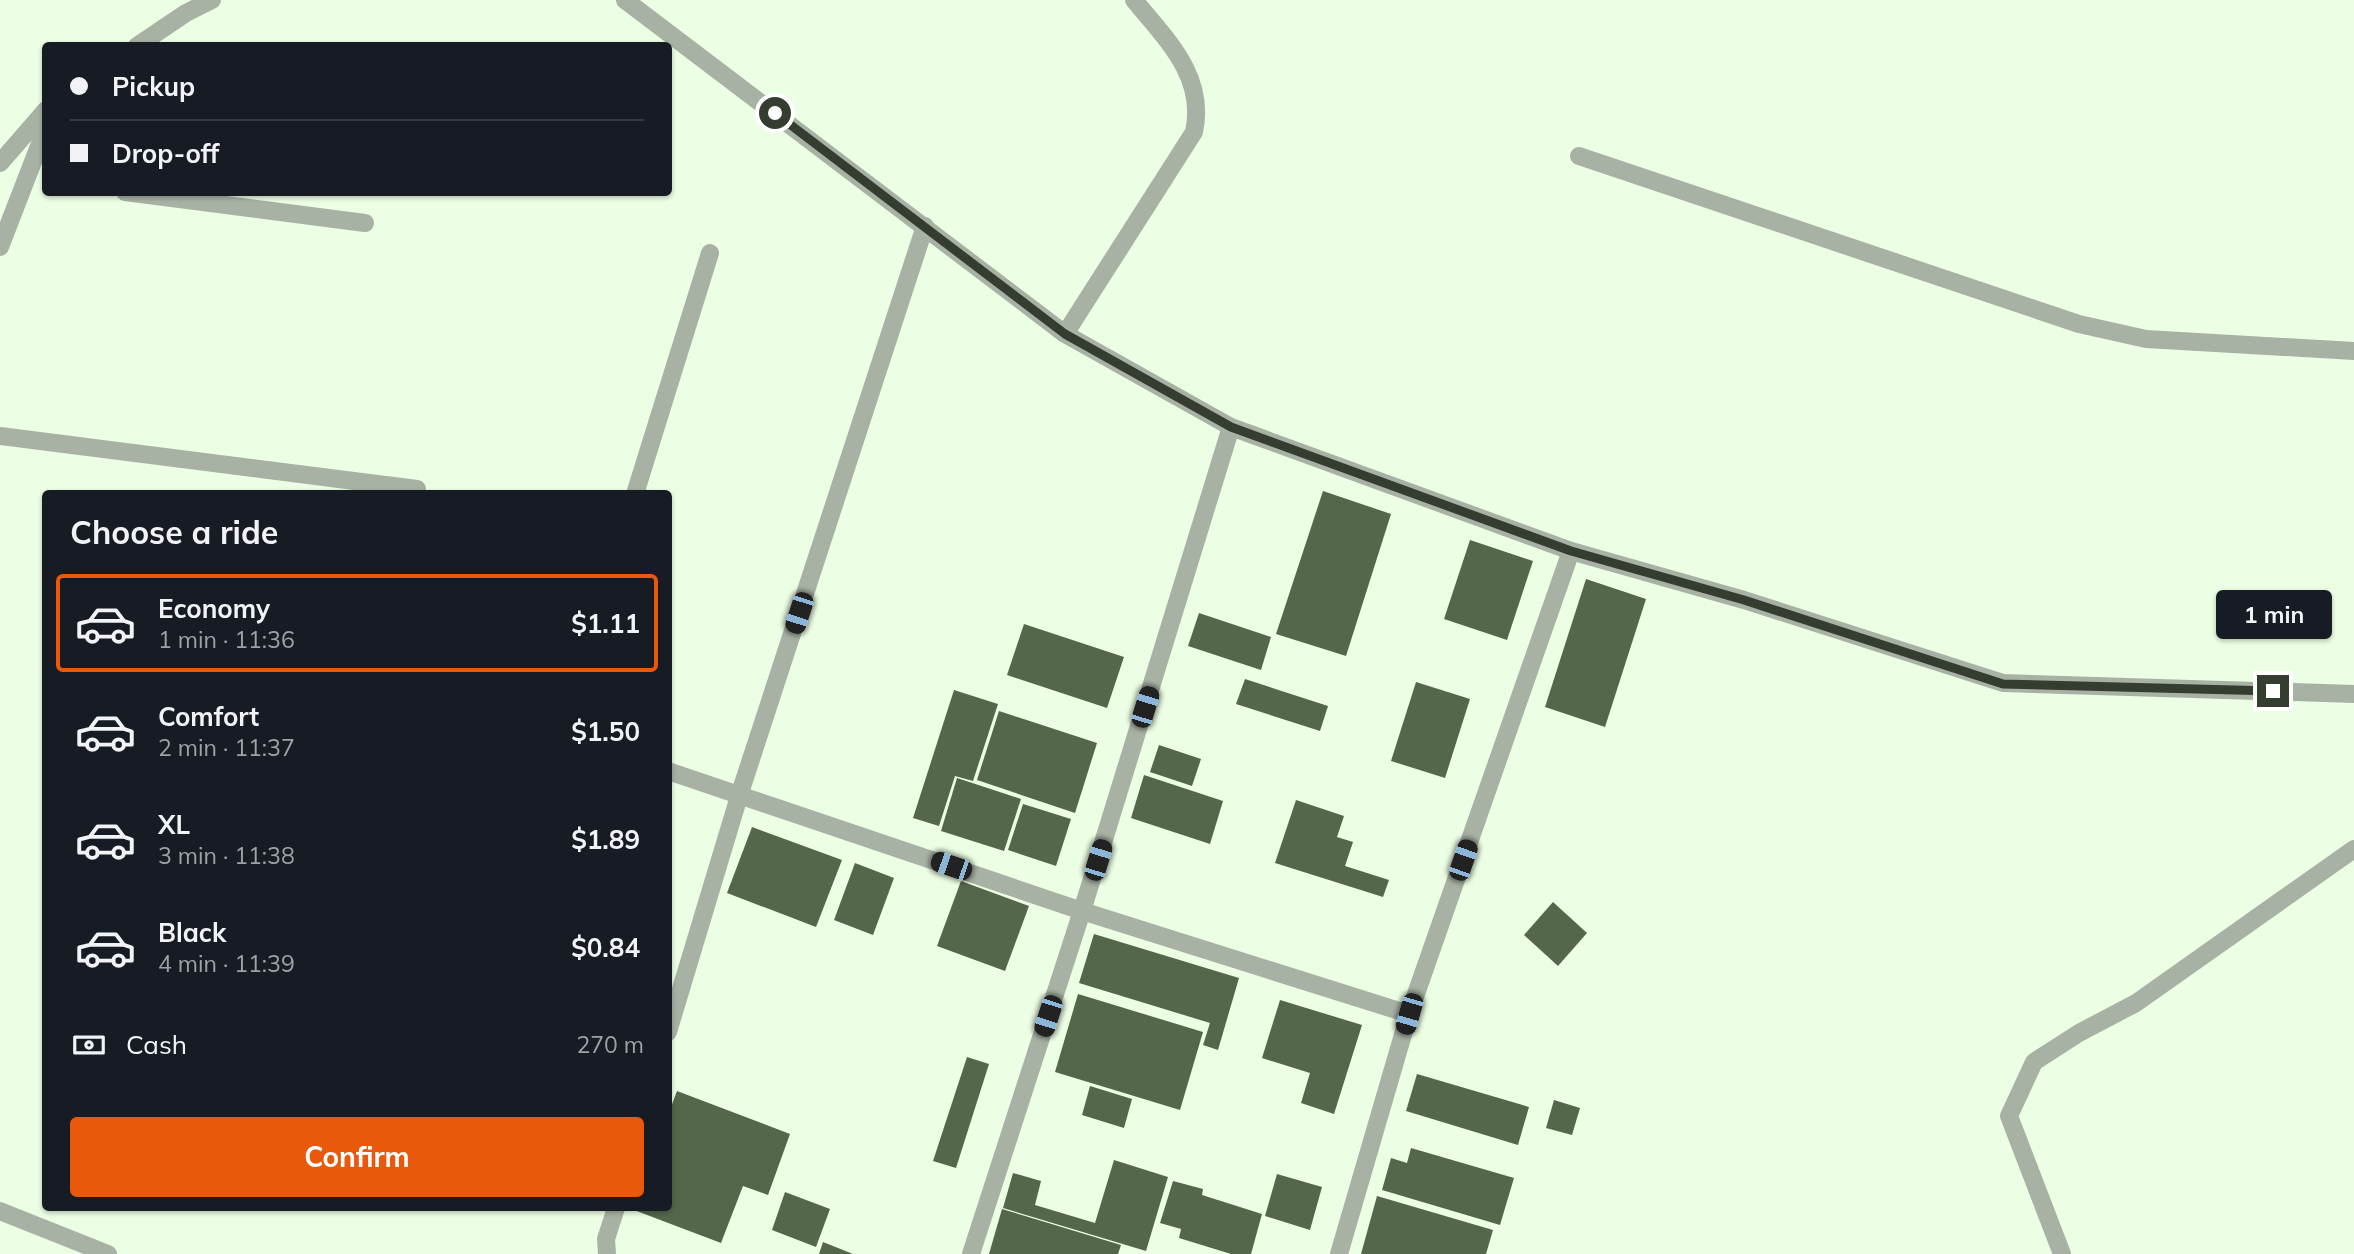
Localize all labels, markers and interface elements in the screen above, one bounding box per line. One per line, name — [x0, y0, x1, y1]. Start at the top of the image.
text: Pickup — [112, 70, 195, 103]
route start — [759, 97, 791, 129]
text: Drop-off — [112, 137, 219, 170]
text: Choose a ride — [70, 512, 278, 552]
car — [783, 590, 816, 636]
callout: 1 min — [2215, 590, 2331, 638]
icon: car — [74, 592, 137, 655]
text: Economy — [158, 592, 270, 625]
text: 1 min — [2244, 600, 2304, 629]
text: $1.11 — [571, 607, 640, 640]
text: 1 min · 11:36 — [158, 625, 295, 654]
route end — [2257, 675, 2289, 707]
car — [1129, 684, 1162, 730]
icon: car — [74, 700, 137, 763]
text: Comfort — [158, 700, 259, 733]
text: $1.50 — [571, 715, 640, 748]
text: 2 min · 11:37 — [158, 733, 295, 762]
icon: car — [74, 808, 137, 871]
text: XL — [158, 808, 190, 841]
text: $1.89 — [571, 823, 640, 856]
car — [1082, 837, 1115, 883]
car — [1447, 837, 1480, 883]
text: 3 min · 11:38 — [158, 841, 295, 870]
car — [928, 849, 975, 883]
icon: car — [74, 916, 137, 979]
text: Black — [158, 916, 226, 949]
text: $0.84 — [571, 931, 640, 964]
text: 4 min · 11:39 — [158, 949, 295, 978]
car — [1394, 991, 1425, 1037]
car — [1032, 993, 1065, 1039]
icon: cash — [70, 1026, 108, 1064]
text: Cash — [126, 1028, 187, 1061]
text: 270 m — [576, 1030, 644, 1059]
button: Confirm — [70, 1117, 644, 1197]

